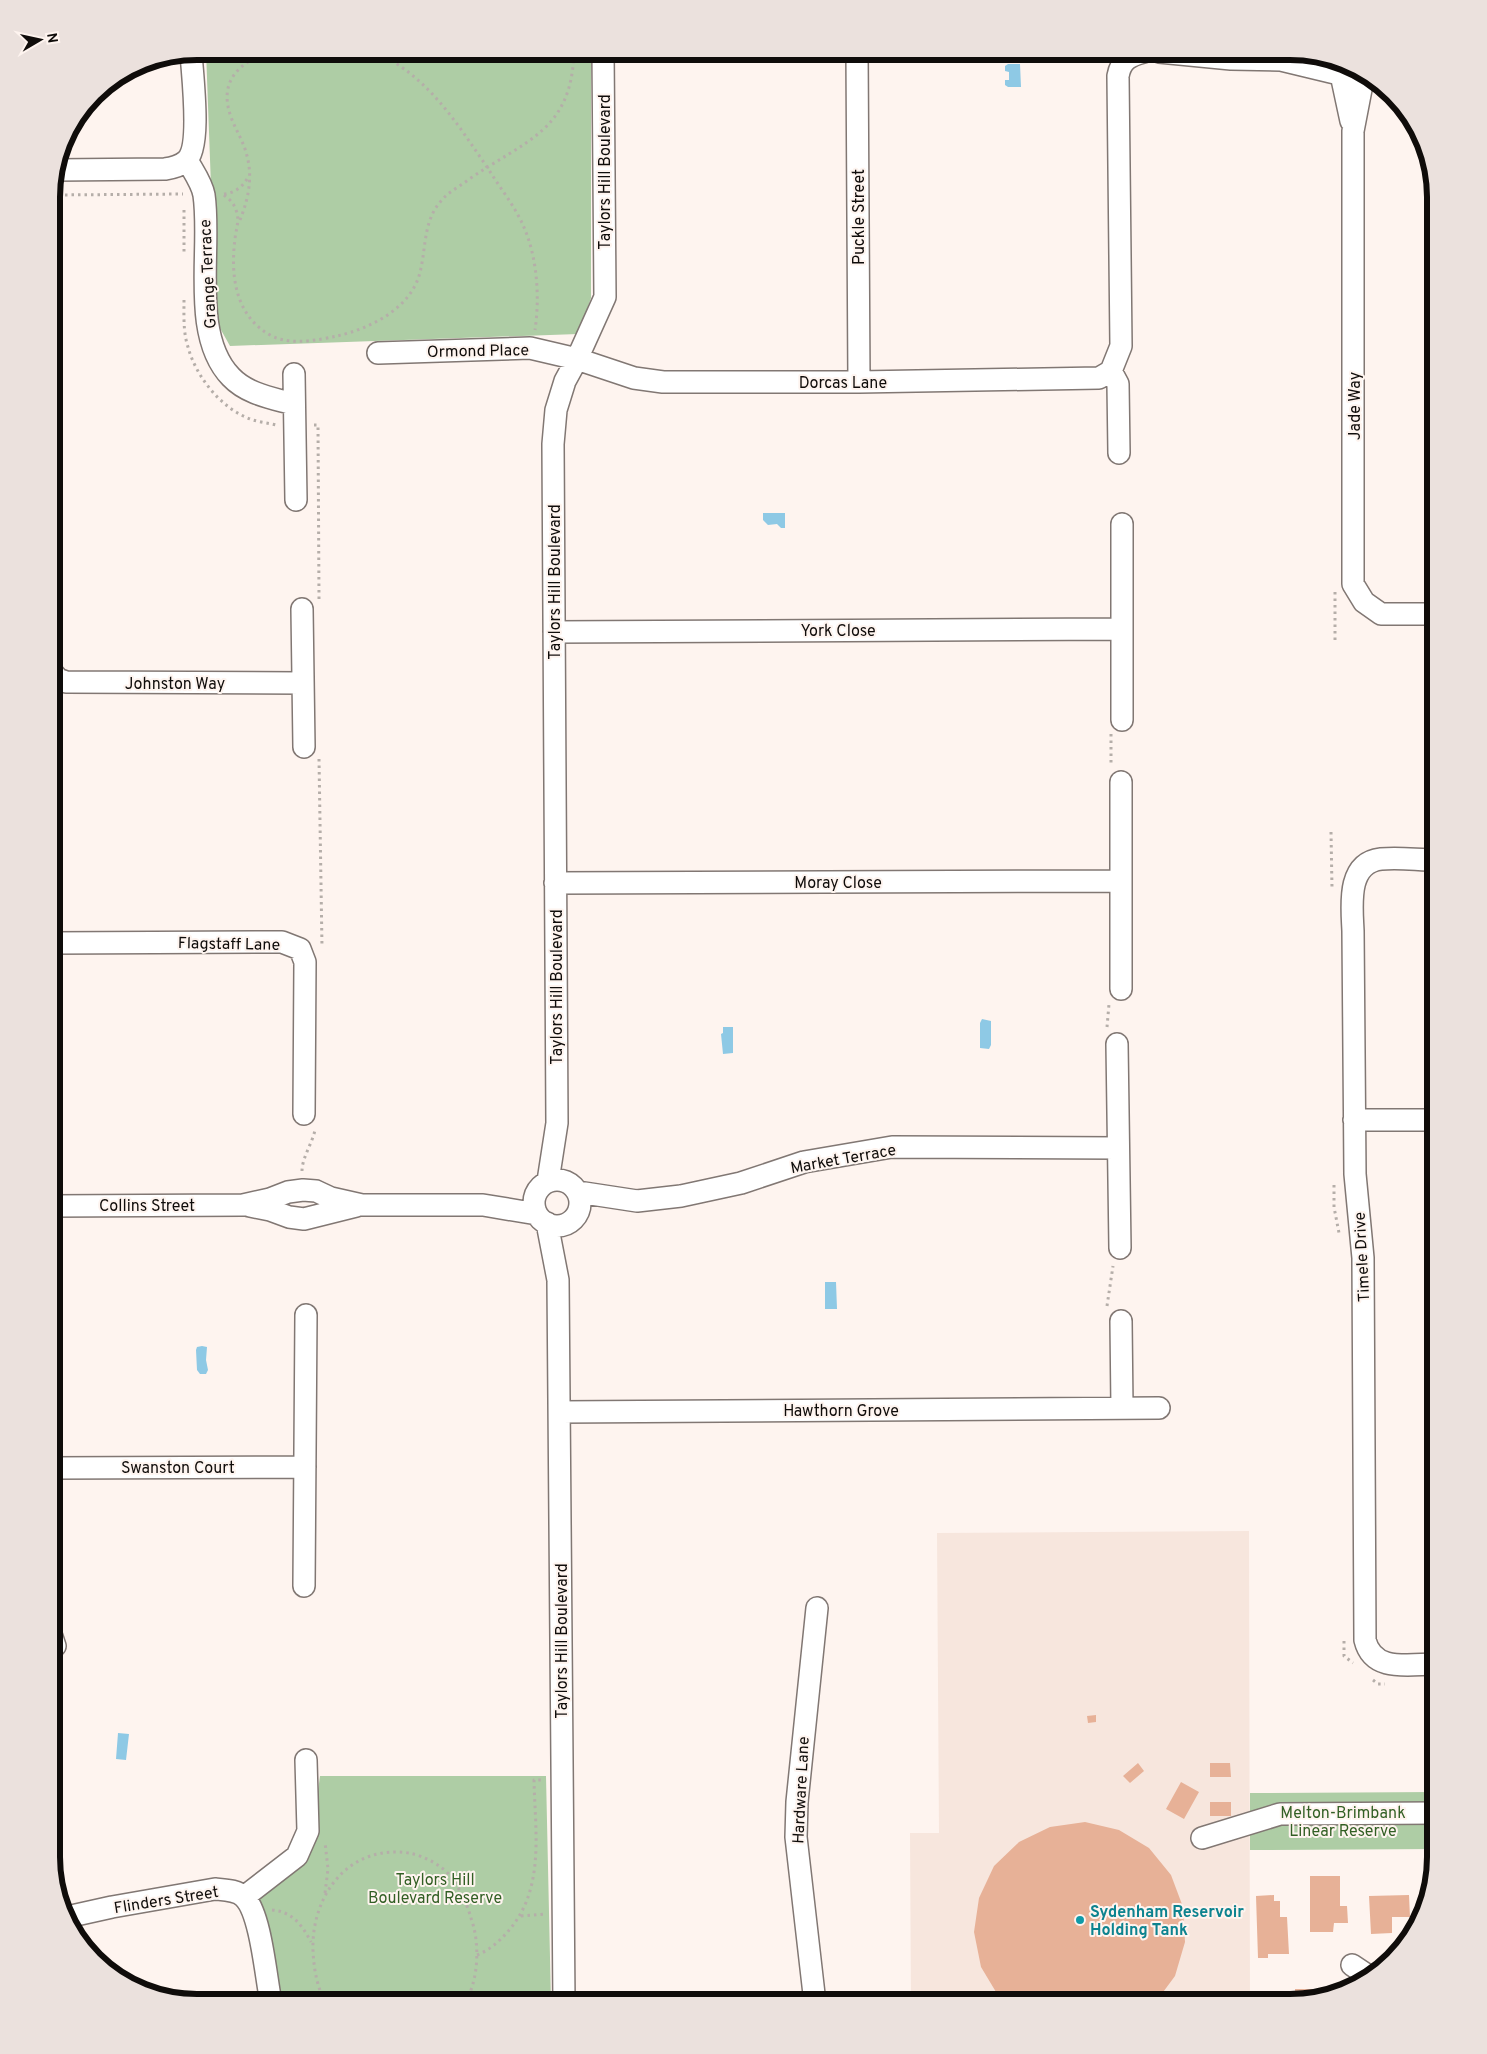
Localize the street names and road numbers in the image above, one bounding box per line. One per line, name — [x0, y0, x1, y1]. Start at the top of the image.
street label: Taylors Hill Boulevard — [596, 94, 616, 250]
street label: Puckle Street — [850, 169, 870, 265]
street label: Grange Terrace — [196, 219, 222, 329]
street label: Ormond Place — [427, 341, 529, 363]
street label: Jade Way — [1346, 372, 1366, 440]
street label: Dorcas Lane — [799, 374, 887, 394]
street label: Taylors Hill Boulevard — [546, 504, 566, 660]
street label: York Close — [800, 622, 876, 642]
street label: Johnston Way — [125, 675, 225, 695]
street label: Moray Close — [794, 874, 882, 894]
street label: Taylors Hill Boulevard — [548, 909, 568, 1065]
street label: Flagstaff Lane — [178, 934, 280, 956]
street label: Market Terrace — [789, 1141, 898, 1179]
street label: Collins Street — [99, 1197, 195, 1217]
street label: Timele Drive — [1351, 1211, 1375, 1302]
street label: Hawthorn Grove — [783, 1402, 899, 1422]
street label: Swanston Court — [121, 1459, 235, 1479]
street label: Taylors Hill Boulevard — [553, 1563, 573, 1719]
street label: Hardware Lane — [789, 1736, 815, 1844]
street label: Flinders Street — [113, 1883, 220, 1919]

